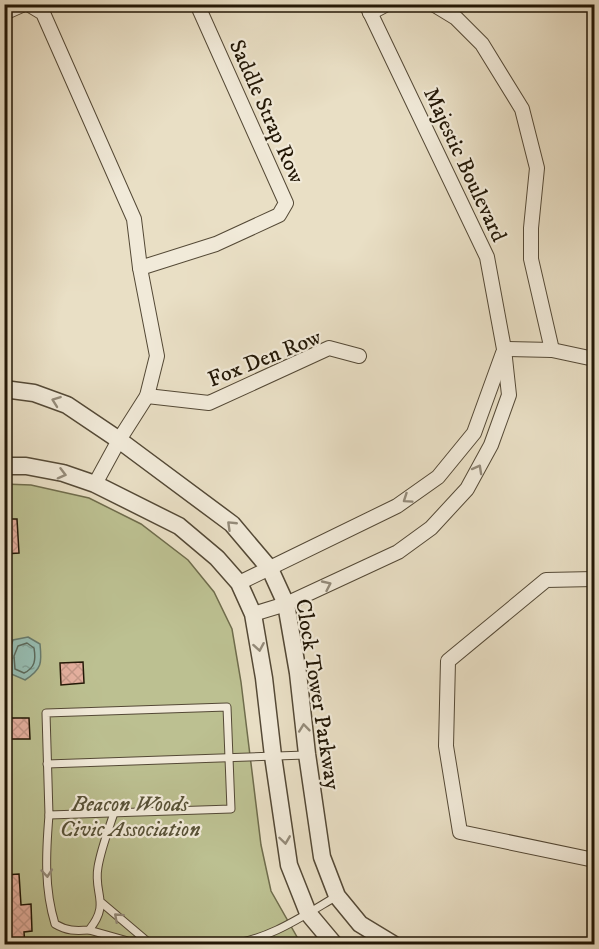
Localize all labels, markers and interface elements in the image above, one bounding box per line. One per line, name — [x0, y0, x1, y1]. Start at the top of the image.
street label: Saddle Strap Row — [223, 36, 310, 188]
street label: Majestic Boulevard — [417, 83, 512, 246]
street label: Fox Den Row — [204, 323, 325, 393]
one-way arrow — [51, 395, 62, 408]
one-way arrow — [471, 464, 482, 475]
one-way arrow — [57, 466, 67, 479]
one-way arrow — [403, 492, 414, 503]
one-way arrow — [228, 522, 239, 533]
one-way arrow — [321, 580, 332, 592]
street label: Clock Tower Parkway — [289, 597, 346, 792]
one-way arrow — [252, 641, 265, 651]
one-way arrow — [298, 724, 311, 733]
park label: Beacon Woods Civic Association — [60, 791, 200, 843]
one-way arrow — [279, 835, 291, 845]
one-way arrow — [40, 869, 53, 878]
one-way arrow — [114, 914, 125, 925]

